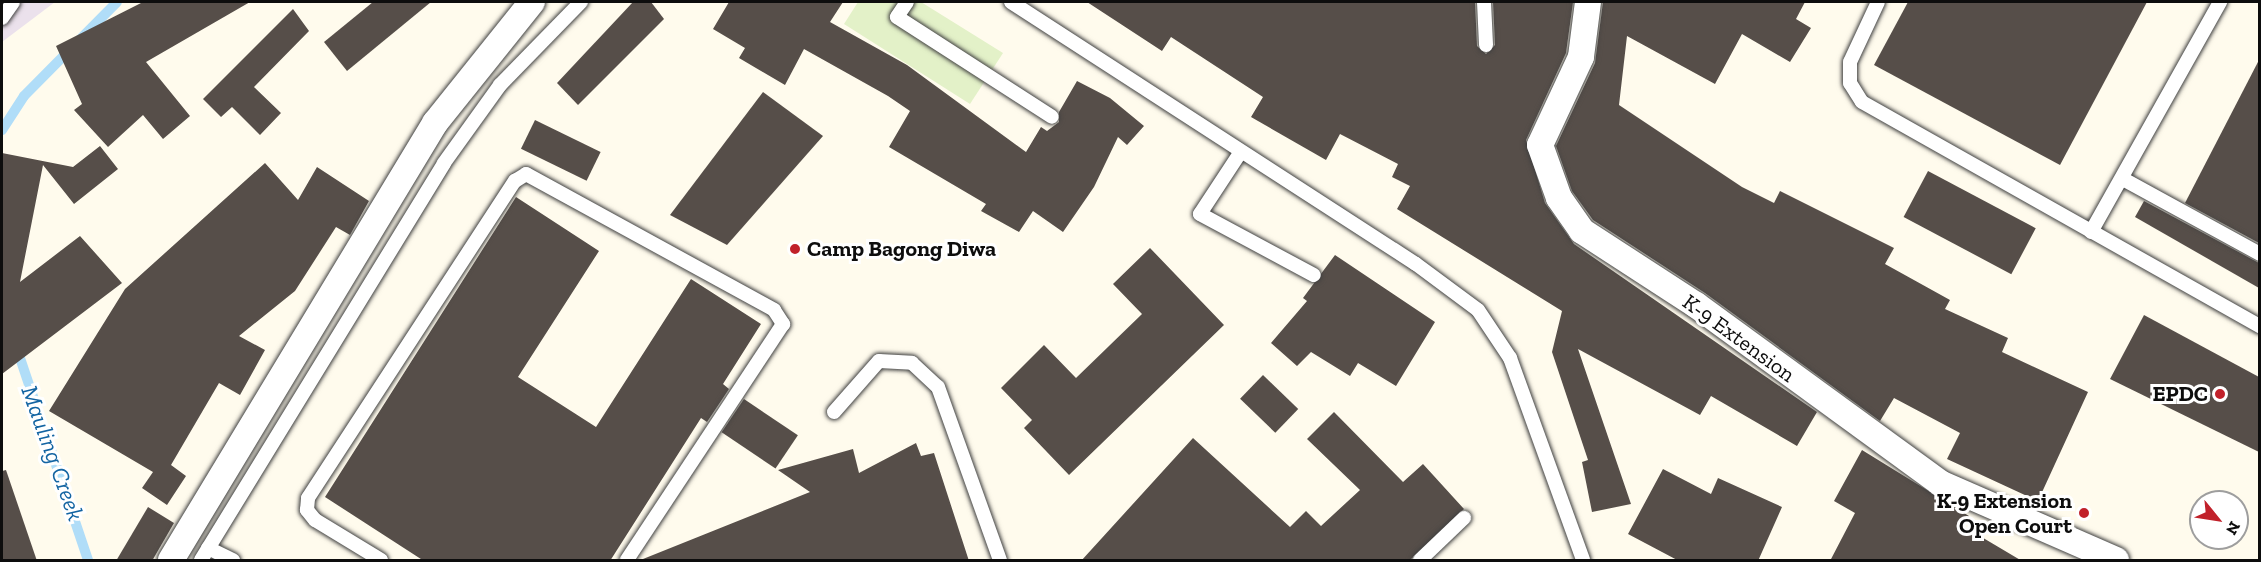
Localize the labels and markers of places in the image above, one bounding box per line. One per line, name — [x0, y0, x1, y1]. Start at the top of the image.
place label: Camp Bagong Diwa — [807, 236, 996, 262]
marker: Camp Bagong Diwa — [788, 242, 802, 256]
place label: EPDC — [2152, 381, 2208, 407]
marker: EPDC — [2213, 387, 2227, 401]
place label: K-9 Extension Open Court — [1936, 487, 2072, 538]
marker: K-9 Extension Open Court — [2077, 506, 2091, 520]

